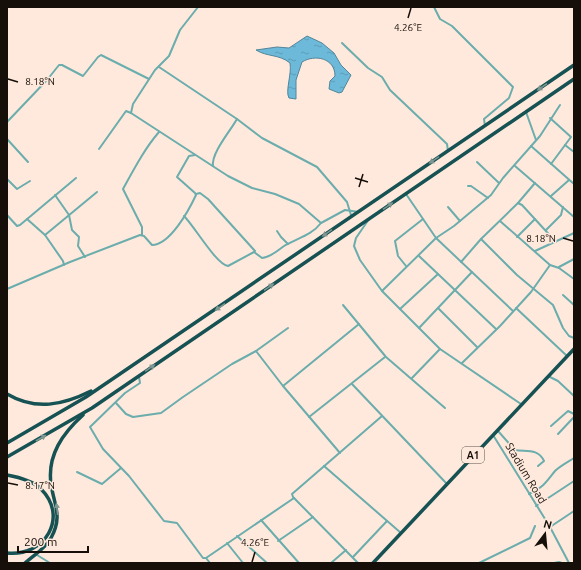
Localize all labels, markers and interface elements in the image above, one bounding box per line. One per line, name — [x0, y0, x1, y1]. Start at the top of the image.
text: 4.26°E — [394, 22, 422, 33]
text: 8.18°N — [25, 76, 55, 87]
one-way arrow — [537, 83, 547, 91]
one-way arrow — [429, 156, 440, 164]
one-way arrow — [383, 202, 394, 209]
one-way arrow — [322, 229, 332, 237]
text: 8.18°N — [526, 233, 556, 244]
one-way arrow — [264, 283, 275, 291]
one-way arrow — [214, 303, 225, 310]
one-way arrow — [145, 364, 156, 372]
one-way arrow — [35, 434, 47, 441]
street label: Stadium Road — [503, 441, 549, 505]
road number: A1 — [462, 447, 484, 463]
text: 8.17°N — [25, 480, 55, 491]
one-way arrow — [54, 503, 60, 515]
north arrow — [525, 514, 565, 554]
text: N — [542, 517, 553, 531]
scale bar — [18, 528, 88, 554]
text: 200 m — [24, 535, 57, 548]
text: 4.26°E — [241, 537, 269, 548]

